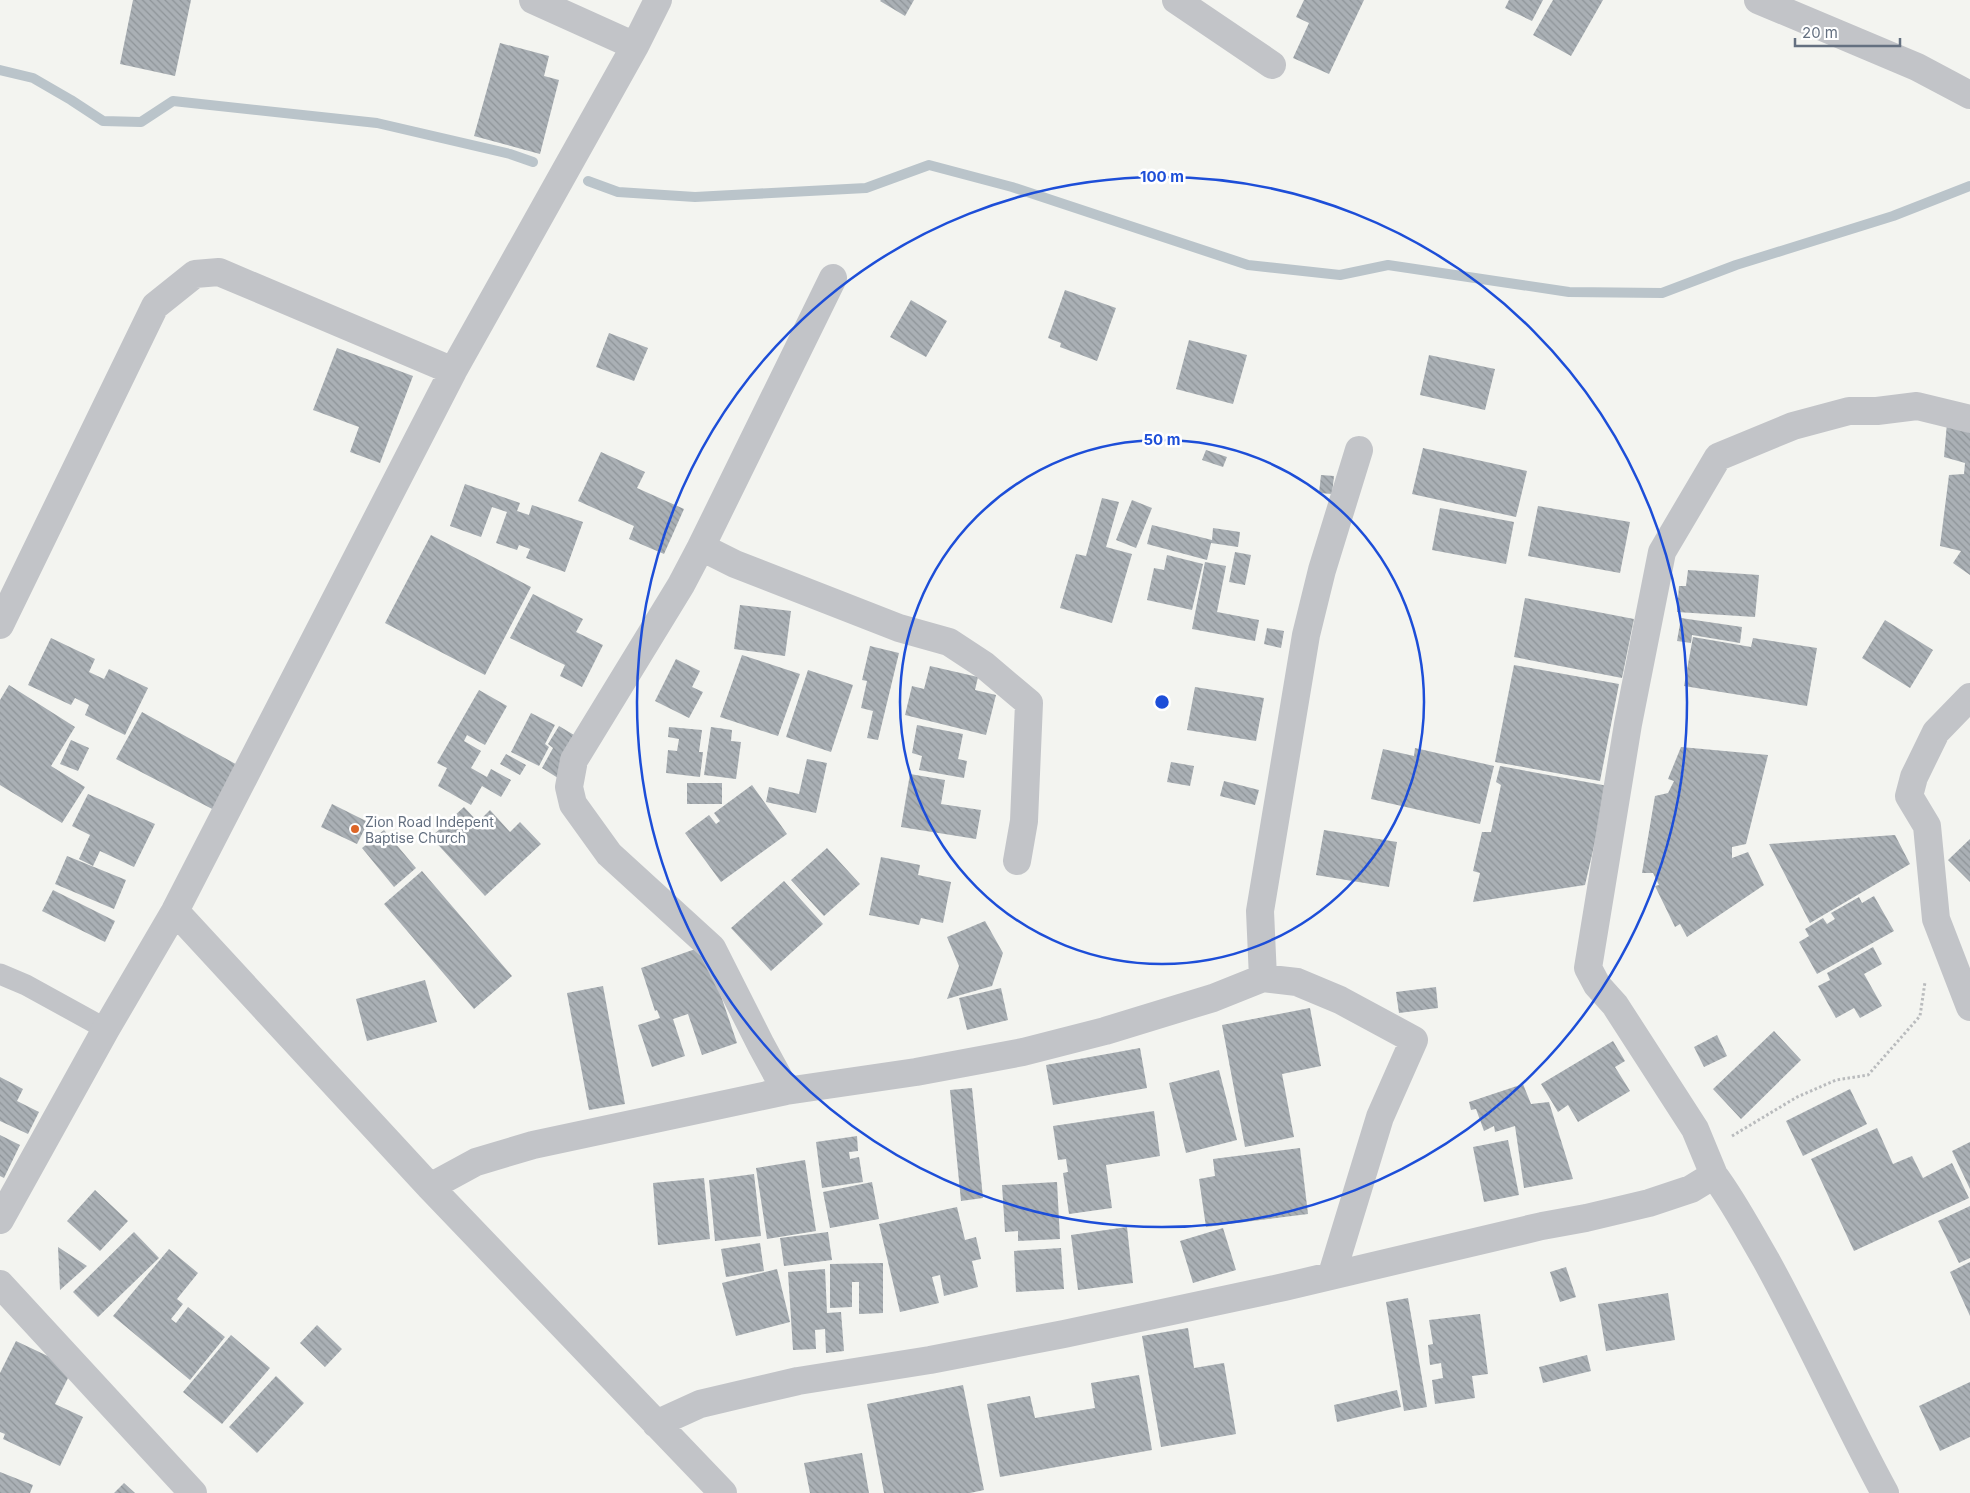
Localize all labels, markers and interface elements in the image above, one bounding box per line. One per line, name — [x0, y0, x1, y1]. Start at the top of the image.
scale bar — [1795, 15, 1900, 47]
text: 20 m — [1802, 23, 1838, 42]
text: 100 m — [1140, 167, 1184, 186]
text: 50 m — [1144, 430, 1180, 449]
centre of rings — [1153, 693, 1171, 711]
place label: Zion Road Indepent Baptise Church — [365, 813, 494, 846]
marker: Zion Road Indepent Baptise Church — [349, 823, 361, 835]

